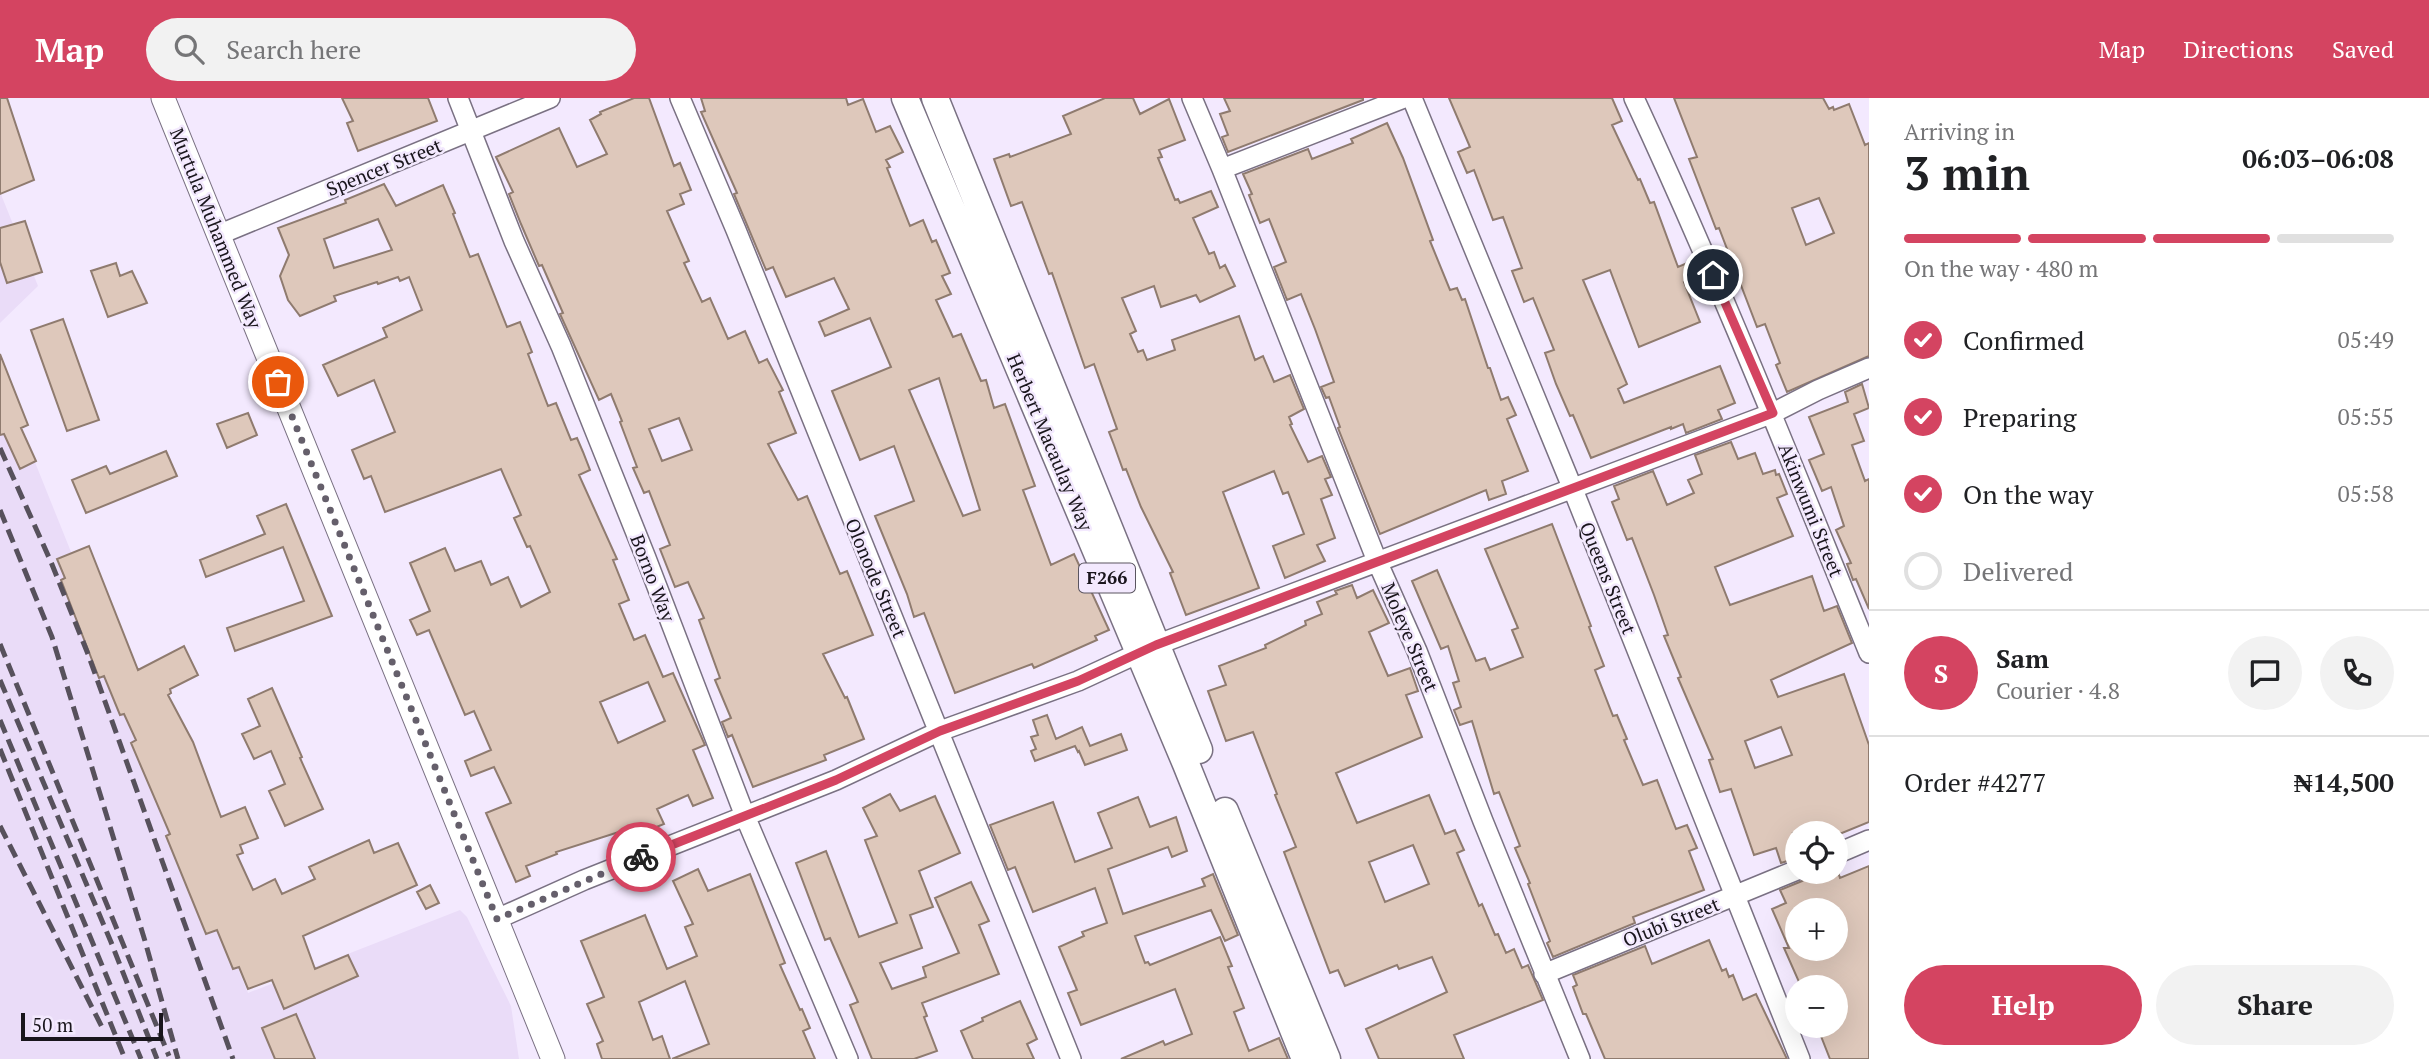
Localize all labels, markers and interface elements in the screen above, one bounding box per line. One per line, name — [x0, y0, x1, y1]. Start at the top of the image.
search box — [146, 18, 636, 81]
text: Map — [35, 28, 104, 71]
icon: search — [170, 30, 208, 68]
text: Search here — [226, 32, 361, 66]
text: Map — [2099, 33, 2145, 65]
text: Directions — [2183, 33, 2294, 65]
text: Saved — [2332, 33, 2394, 65]
text: Arriving in — [1904, 116, 2015, 147]
street label: Murtula Muhammed Way — [165, 124, 268, 332]
street label: Spencer Street — [322, 132, 445, 201]
text: 06:03–06:08 — [2242, 141, 2394, 175]
text: 3 min — [1904, 142, 2030, 203]
pin — [1683, 245, 1743, 305]
text: On the way · 480 m — [1904, 253, 2098, 284]
icon: home — [1694, 256, 1732, 294]
icon: check — [1904, 321, 1942, 359]
text: Confirmed — [1963, 323, 2084, 357]
text: 05:49 — [2337, 324, 2394, 355]
street label: Herbert Macaulay Way — [1002, 349, 1099, 535]
pin — [248, 352, 308, 412]
icon: bag — [259, 363, 297, 401]
icon: check — [1904, 398, 1942, 436]
text: Preparing — [1963, 400, 2076, 434]
text: 05:55 — [2337, 401, 2394, 432]
street label: Akinwumi Street — [1773, 439, 1850, 580]
icon: check — [1904, 475, 1942, 513]
text: On the way — [1963, 477, 2094, 511]
text: 05:58 — [2337, 478, 2394, 509]
street label: Olonode Street — [840, 514, 913, 641]
street label: Queens Street — [1575, 518, 1642, 638]
street label: Borno Way — [625, 531, 682, 625]
text: Delivered — [1963, 554, 2073, 588]
road number: F266 — [1079, 564, 1135, 592]
street label: Moleye Street — [1376, 579, 1445, 695]
button: chat — [2228, 636, 2302, 710]
button: phone — [2320, 636, 2394, 710]
text: Sam — [1996, 641, 2049, 675]
text: S — [1934, 656, 1948, 690]
text: Courier · 4.8 — [1996, 675, 2120, 706]
text: Order #4277 — [1904, 765, 2046, 799]
text: ₦14,500 — [2294, 765, 2394, 799]
map controls — [1785, 821, 1848, 1038]
button: locate — [1785, 821, 1848, 884]
courier — [606, 822, 676, 892]
icon: bike — [622, 838, 660, 876]
street label: Olubi Street — [1619, 891, 1723, 952]
button: + — [1785, 898, 1848, 961]
button: Help — [1904, 965, 2142, 1045]
button: Share — [2156, 965, 2394, 1045]
button: − — [1785, 975, 1848, 1038]
scale bar — [21, 1010, 163, 1042]
text: 50 m — [32, 1012, 73, 1037]

